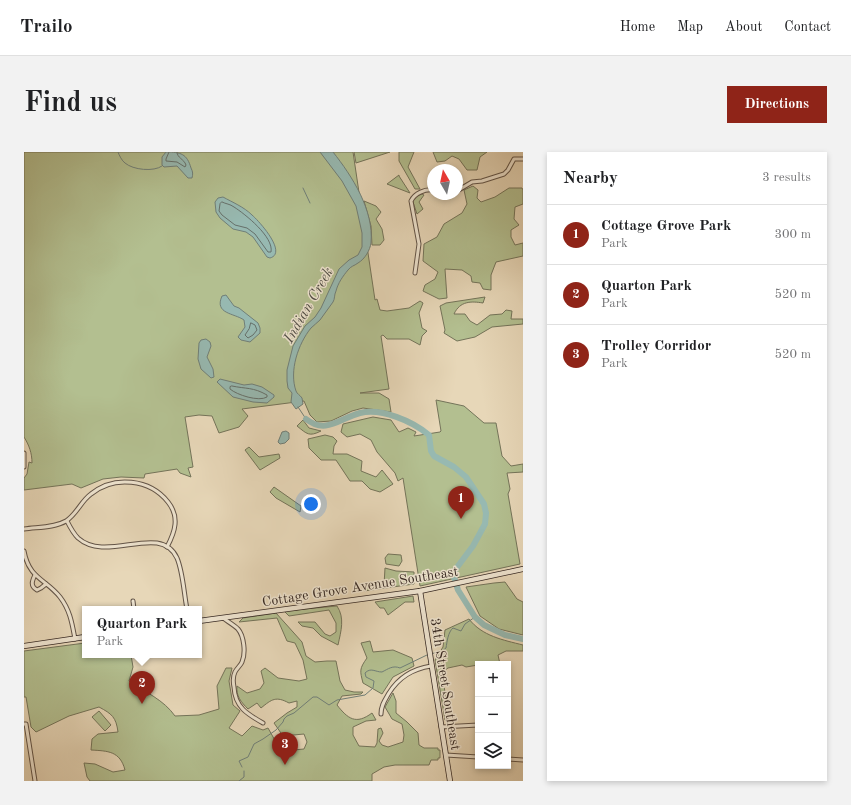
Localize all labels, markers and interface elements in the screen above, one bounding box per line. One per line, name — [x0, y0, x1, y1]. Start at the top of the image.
text: Trailo — [20, 18, 73, 37]
text: Home — [620, 20, 655, 34]
text: Map — [677, 20, 703, 34]
text: About — [725, 20, 762, 34]
text: Contact — [784, 20, 831, 34]
button: Directions — [727, 86, 827, 123]
text: Find us — [24, 90, 117, 118]
north arrow — [427, 164, 463, 200]
text: Nearby — [563, 170, 618, 187]
text: 3 results — [762, 171, 811, 184]
text: Cottage Grove Park — [601, 219, 731, 234]
text: 1 — [572, 228, 580, 241]
text: 300 m — [774, 228, 811, 241]
text: Park — [601, 237, 628, 250]
water label: Indian Creek — [281, 265, 337, 347]
text: Quarton Park — [601, 279, 692, 294]
text: 2 — [572, 288, 580, 301]
text: 520 m — [774, 288, 811, 301]
text: Park — [601, 297, 628, 310]
text: Trolley Corridor — [601, 339, 711, 354]
text: 3 — [572, 348, 580, 361]
text: 520 m — [774, 348, 811, 361]
text: Park — [601, 357, 628, 370]
pin: 1 — [448, 486, 474, 519]
your location — [301, 494, 321, 514]
street label: Cottage Grove Avenue Southeast — [261, 565, 459, 609]
popup — [82, 606, 202, 658]
text: Quarton Park — [96, 617, 188, 632]
street label: 34th Street Southeast — [428, 617, 462, 751]
text: Park — [96, 635, 123, 648]
map controls — [475, 661, 511, 769]
button: + — [475, 661, 511, 697]
pin: 2 — [129, 671, 155, 704]
button: − — [475, 697, 511, 733]
pin: 3 — [272, 732, 298, 765]
button: layers — [475, 733, 511, 769]

